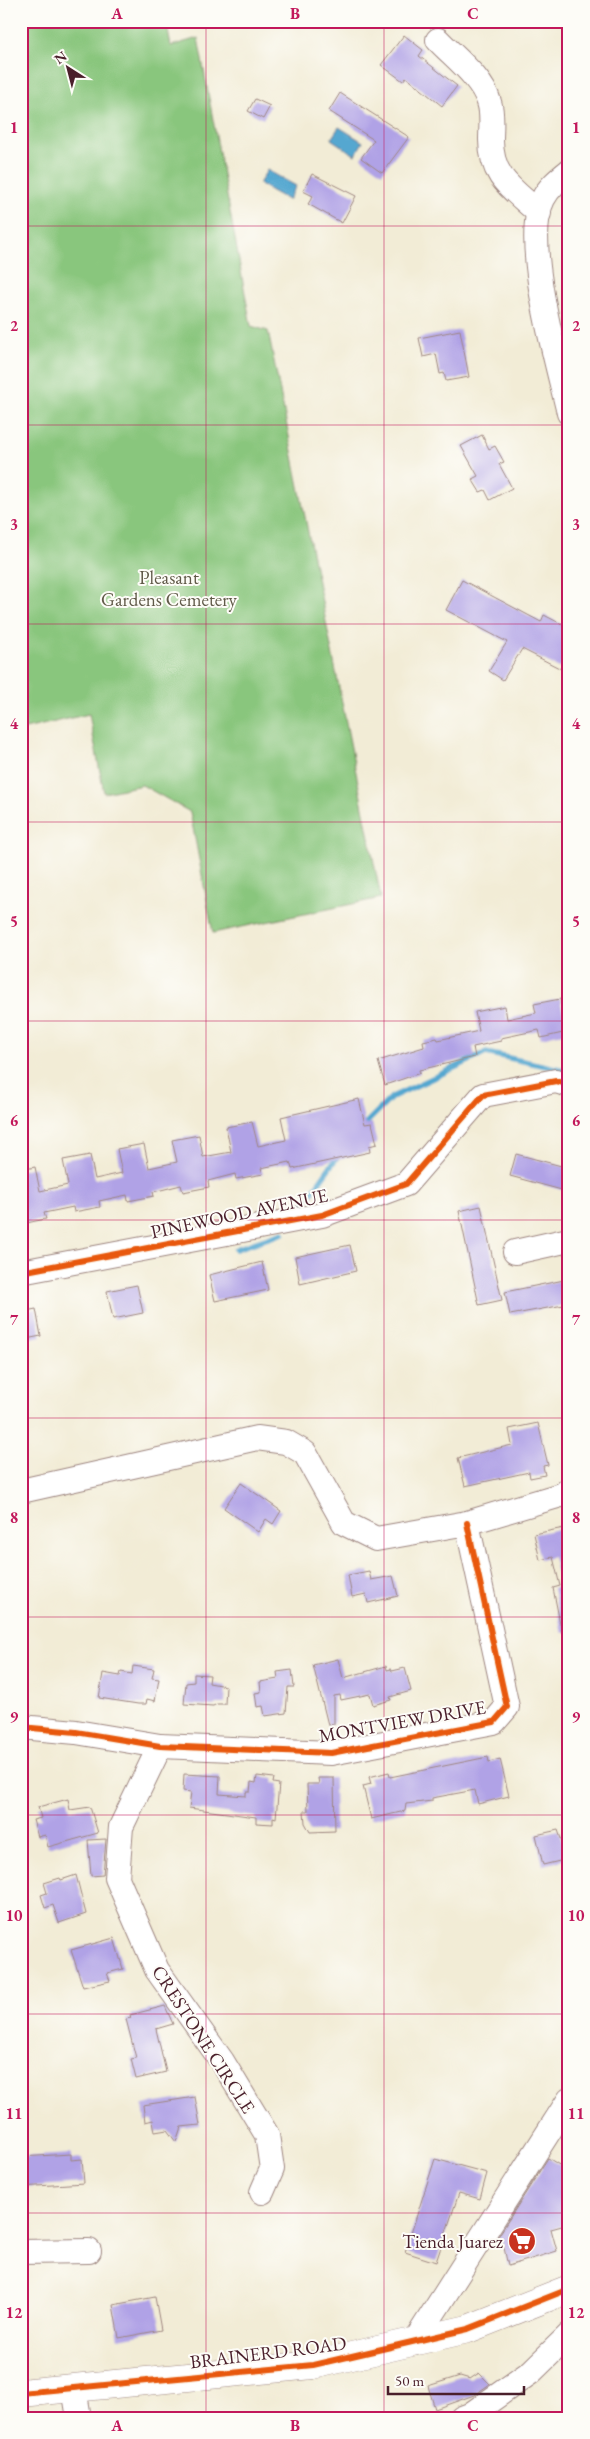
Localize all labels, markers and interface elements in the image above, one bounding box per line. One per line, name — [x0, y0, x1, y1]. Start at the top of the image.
text: A — [110, 3, 123, 24]
text: B — [290, 3, 300, 24]
text: C — [467, 3, 479, 24]
north arrow — [42, 42, 92, 92]
text: N — [50, 46, 71, 68]
text: 1 — [10, 117, 18, 138]
text: 1 — [572, 117, 580, 138]
text: 2 — [10, 315, 19, 336]
text: 2 — [572, 315, 581, 336]
text: 3 — [10, 514, 18, 535]
text: 3 — [572, 514, 580, 535]
park label: Pleasant Gardens Cemetery — [101, 565, 238, 612]
text: 4 — [10, 713, 19, 734]
text: 4 — [572, 713, 581, 734]
text: 5 — [10, 911, 18, 932]
text: 5 — [572, 911, 580, 932]
text: 6 — [10, 1110, 19, 1131]
text: 6 — [572, 1110, 581, 1131]
street label: PINEWOOD AVENUE — [148, 1182, 330, 1244]
text: 7 — [10, 1309, 19, 1330]
text: 7 — [572, 1309, 581, 1330]
text: 8 — [10, 1507, 18, 1528]
text: 8 — [572, 1507, 580, 1528]
street label: MONTVIEW DRIVE — [317, 1694, 488, 1748]
text: 9 — [10, 1706, 19, 1727]
text: 9 — [572, 1706, 581, 1727]
text: 10 — [6, 1905, 23, 1926]
text: 10 — [568, 1905, 585, 1926]
street label: CRESTONE CIRCLE — [146, 1960, 261, 2118]
text: 11 — [6, 2103, 22, 2124]
text: 11 — [568, 2103, 584, 2124]
supermarket icon: Tienda Juarez — [507, 2226, 537, 2256]
place label: Tienda Juarez — [402, 2229, 504, 2254]
text: 12 — [6, 2302, 23, 2323]
text: 12 — [568, 2302, 585, 2323]
street label: BRAINERD ROAD — [188, 2330, 348, 2374]
scale bar — [388, 2364, 524, 2396]
text: 50 m — [395, 2371, 424, 2390]
text: A — [110, 2415, 123, 2436]
text: B — [290, 2415, 300, 2436]
text: C — [467, 2415, 479, 2436]

